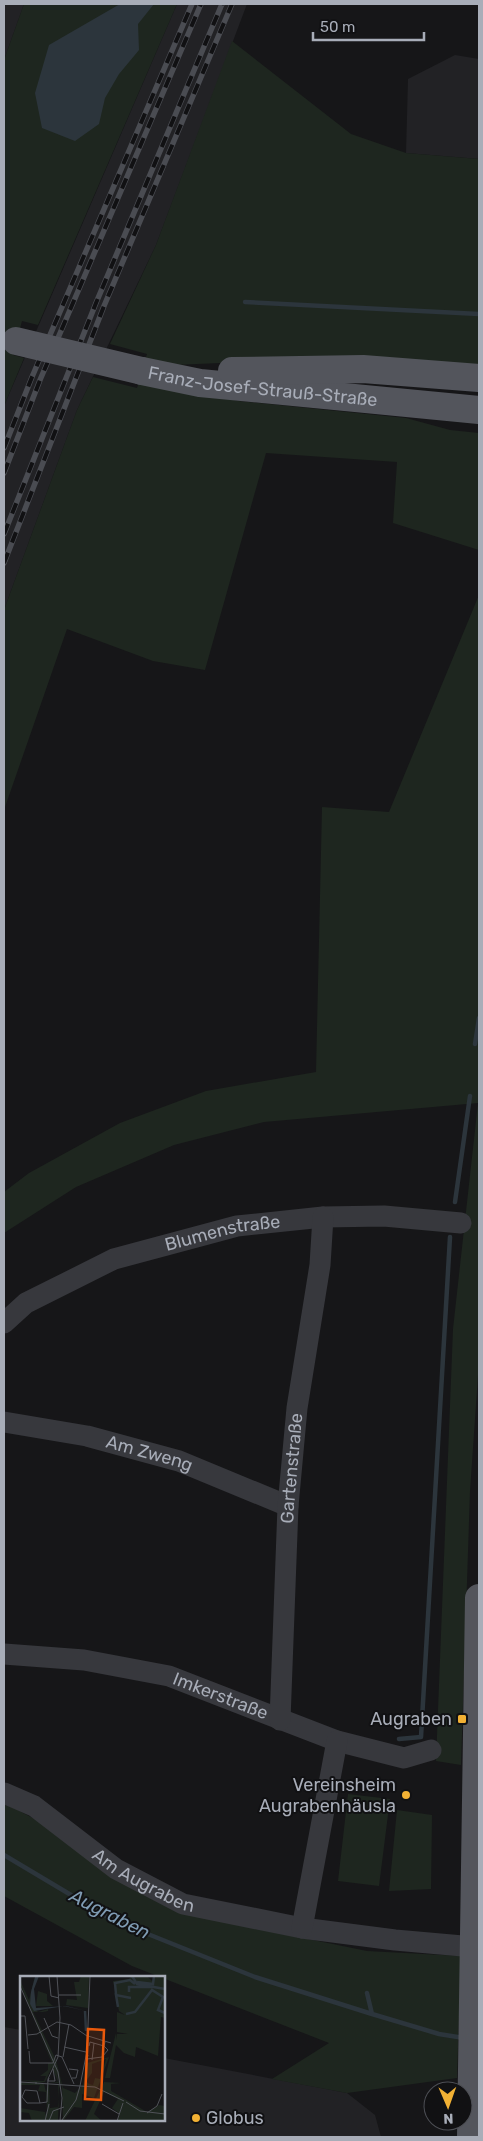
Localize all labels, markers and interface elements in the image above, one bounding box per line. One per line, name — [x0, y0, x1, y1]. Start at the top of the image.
scale bar — [313, 10, 424, 42]
text: 50 m — [320, 18, 355, 36]
street label: Franz-Josef-Strauß-Straße — [146, 362, 379, 411]
street label: Blumenstraße — [162, 1211, 281, 1256]
street label: Gartenstraße — [276, 1412, 307, 1524]
street label: Am Zweng — [104, 1431, 196, 1476]
street label: Imkerstraße — [170, 1668, 271, 1724]
place label: Augraben — [370, 1708, 452, 1730]
marker: Augraben — [456, 1713, 468, 1725]
place label: Vereinsheim Augrabenhäusla — [259, 1774, 396, 1817]
marker: Vereinsheim Augrabenhäusla — [400, 1789, 412, 1801]
street label: Am Augraben — [90, 1842, 202, 1914]
water label: Augraben — [66, 1884, 154, 1944]
inset map — [20, 1976, 165, 2121]
north arrow — [423, 2081, 473, 2131]
place label: Globus — [206, 2107, 264, 2129]
text: N — [443, 2110, 454, 2127]
marker: Globus — [190, 2112, 202, 2124]

